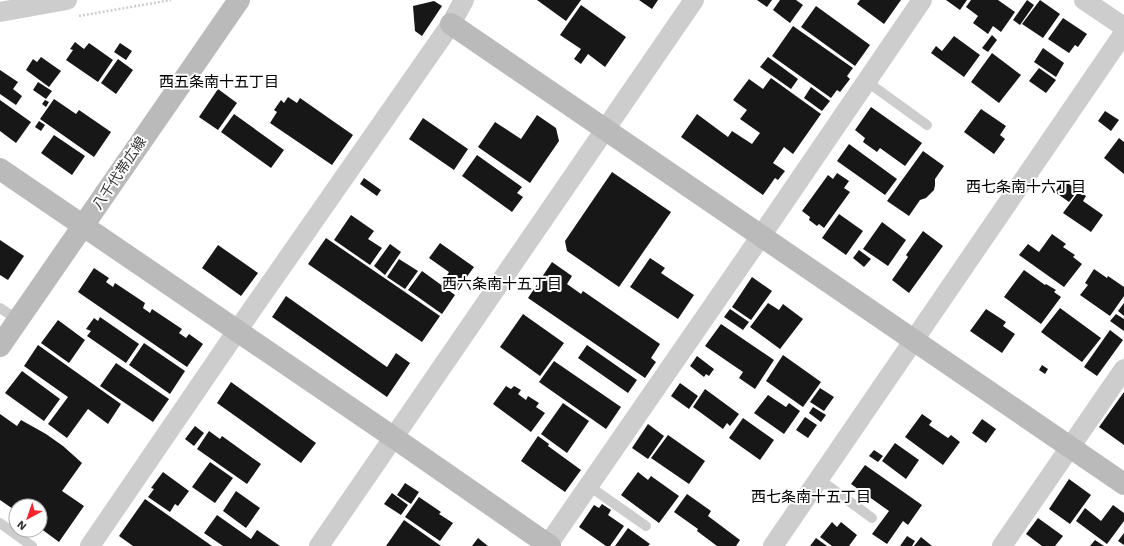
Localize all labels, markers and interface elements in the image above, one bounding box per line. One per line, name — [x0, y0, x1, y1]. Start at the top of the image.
district label: 西五条南十五丁目 — [159, 73, 279, 91]
street label: 八千代帯広線 — [89, 134, 149, 212]
district label: 西七条南十六丁目 — [966, 178, 1086, 196]
district label: 西六条南十五丁目 — [442, 275, 562, 293]
district label: 西七条南十五丁目 — [751, 488, 871, 506]
north arrow — [8, 498, 48, 538]
text: N — [15, 518, 29, 533]

